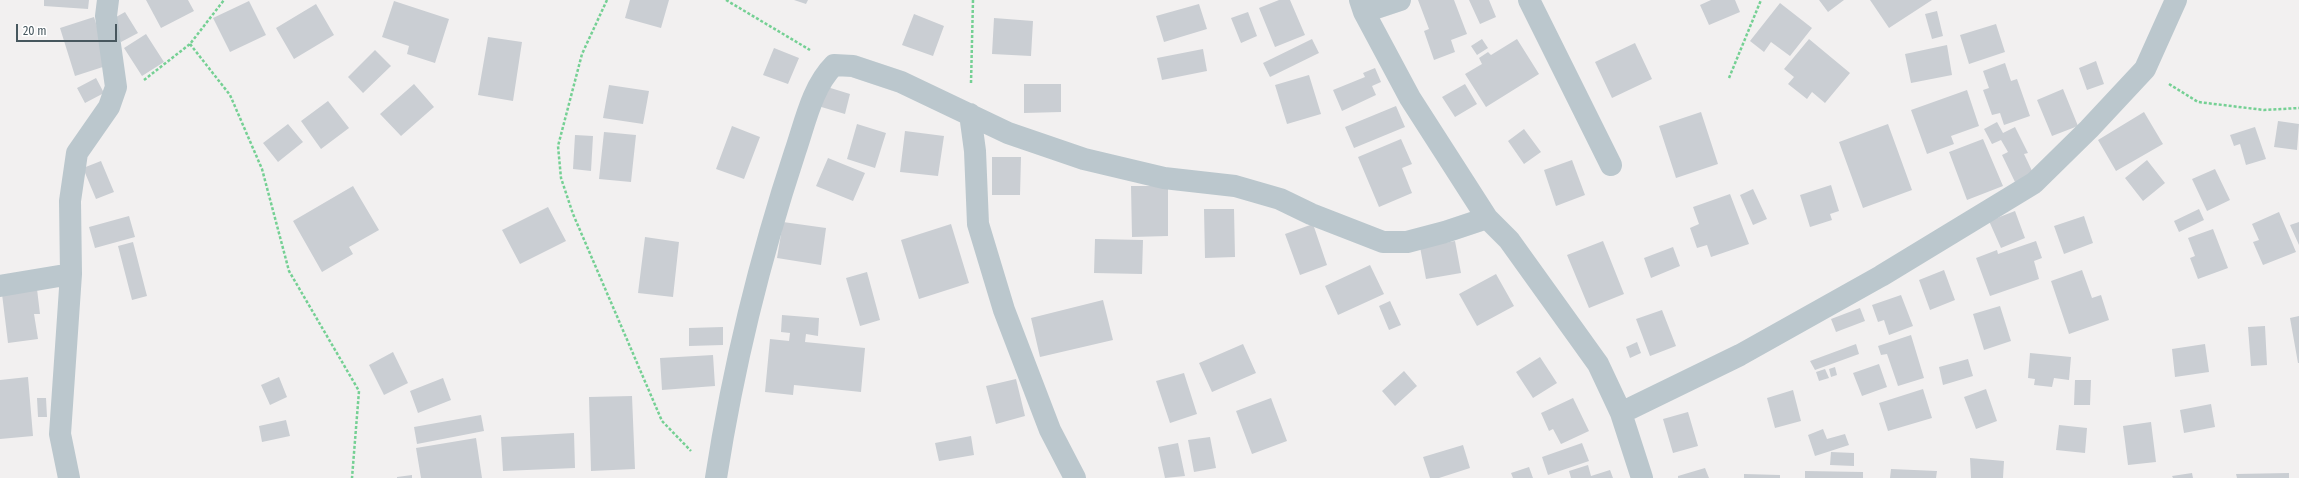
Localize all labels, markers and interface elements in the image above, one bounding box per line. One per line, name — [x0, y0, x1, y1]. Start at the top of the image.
scale bar — [18, 16, 119, 42]
text: 20 m — [23, 24, 47, 38]

